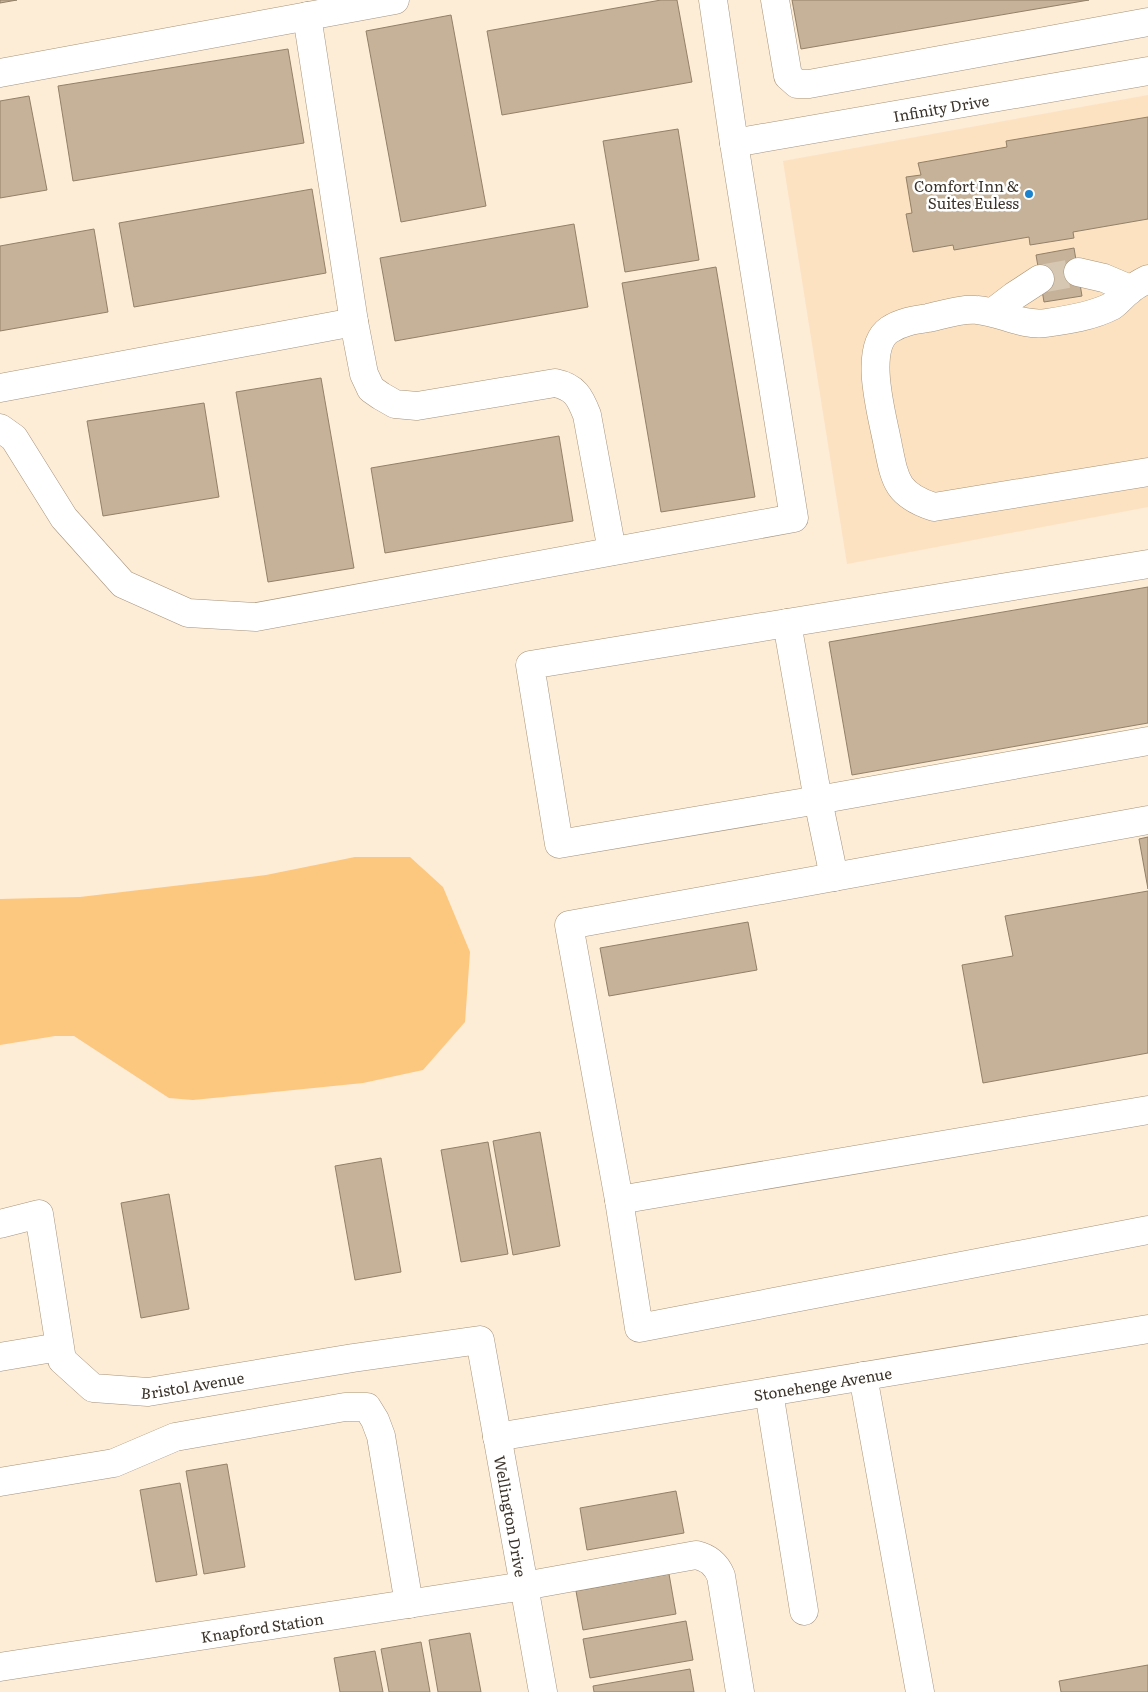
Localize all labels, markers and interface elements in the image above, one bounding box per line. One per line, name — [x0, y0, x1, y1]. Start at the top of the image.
street label: Infinity Drive — [891, 87, 991, 127]
place label: Comfort Inn & Suites Euless — [914, 174, 1019, 214]
marker: Comfort Inn & Suites Euless — [1023, 188, 1035, 200]
street label: Stonehenge Avenue — [752, 1360, 894, 1406]
street label: Bristol Avenue — [140, 1365, 246, 1404]
street label: Wellington Drive — [489, 1454, 534, 1579]
street label: Knapford Station — [199, 1606, 325, 1647]

